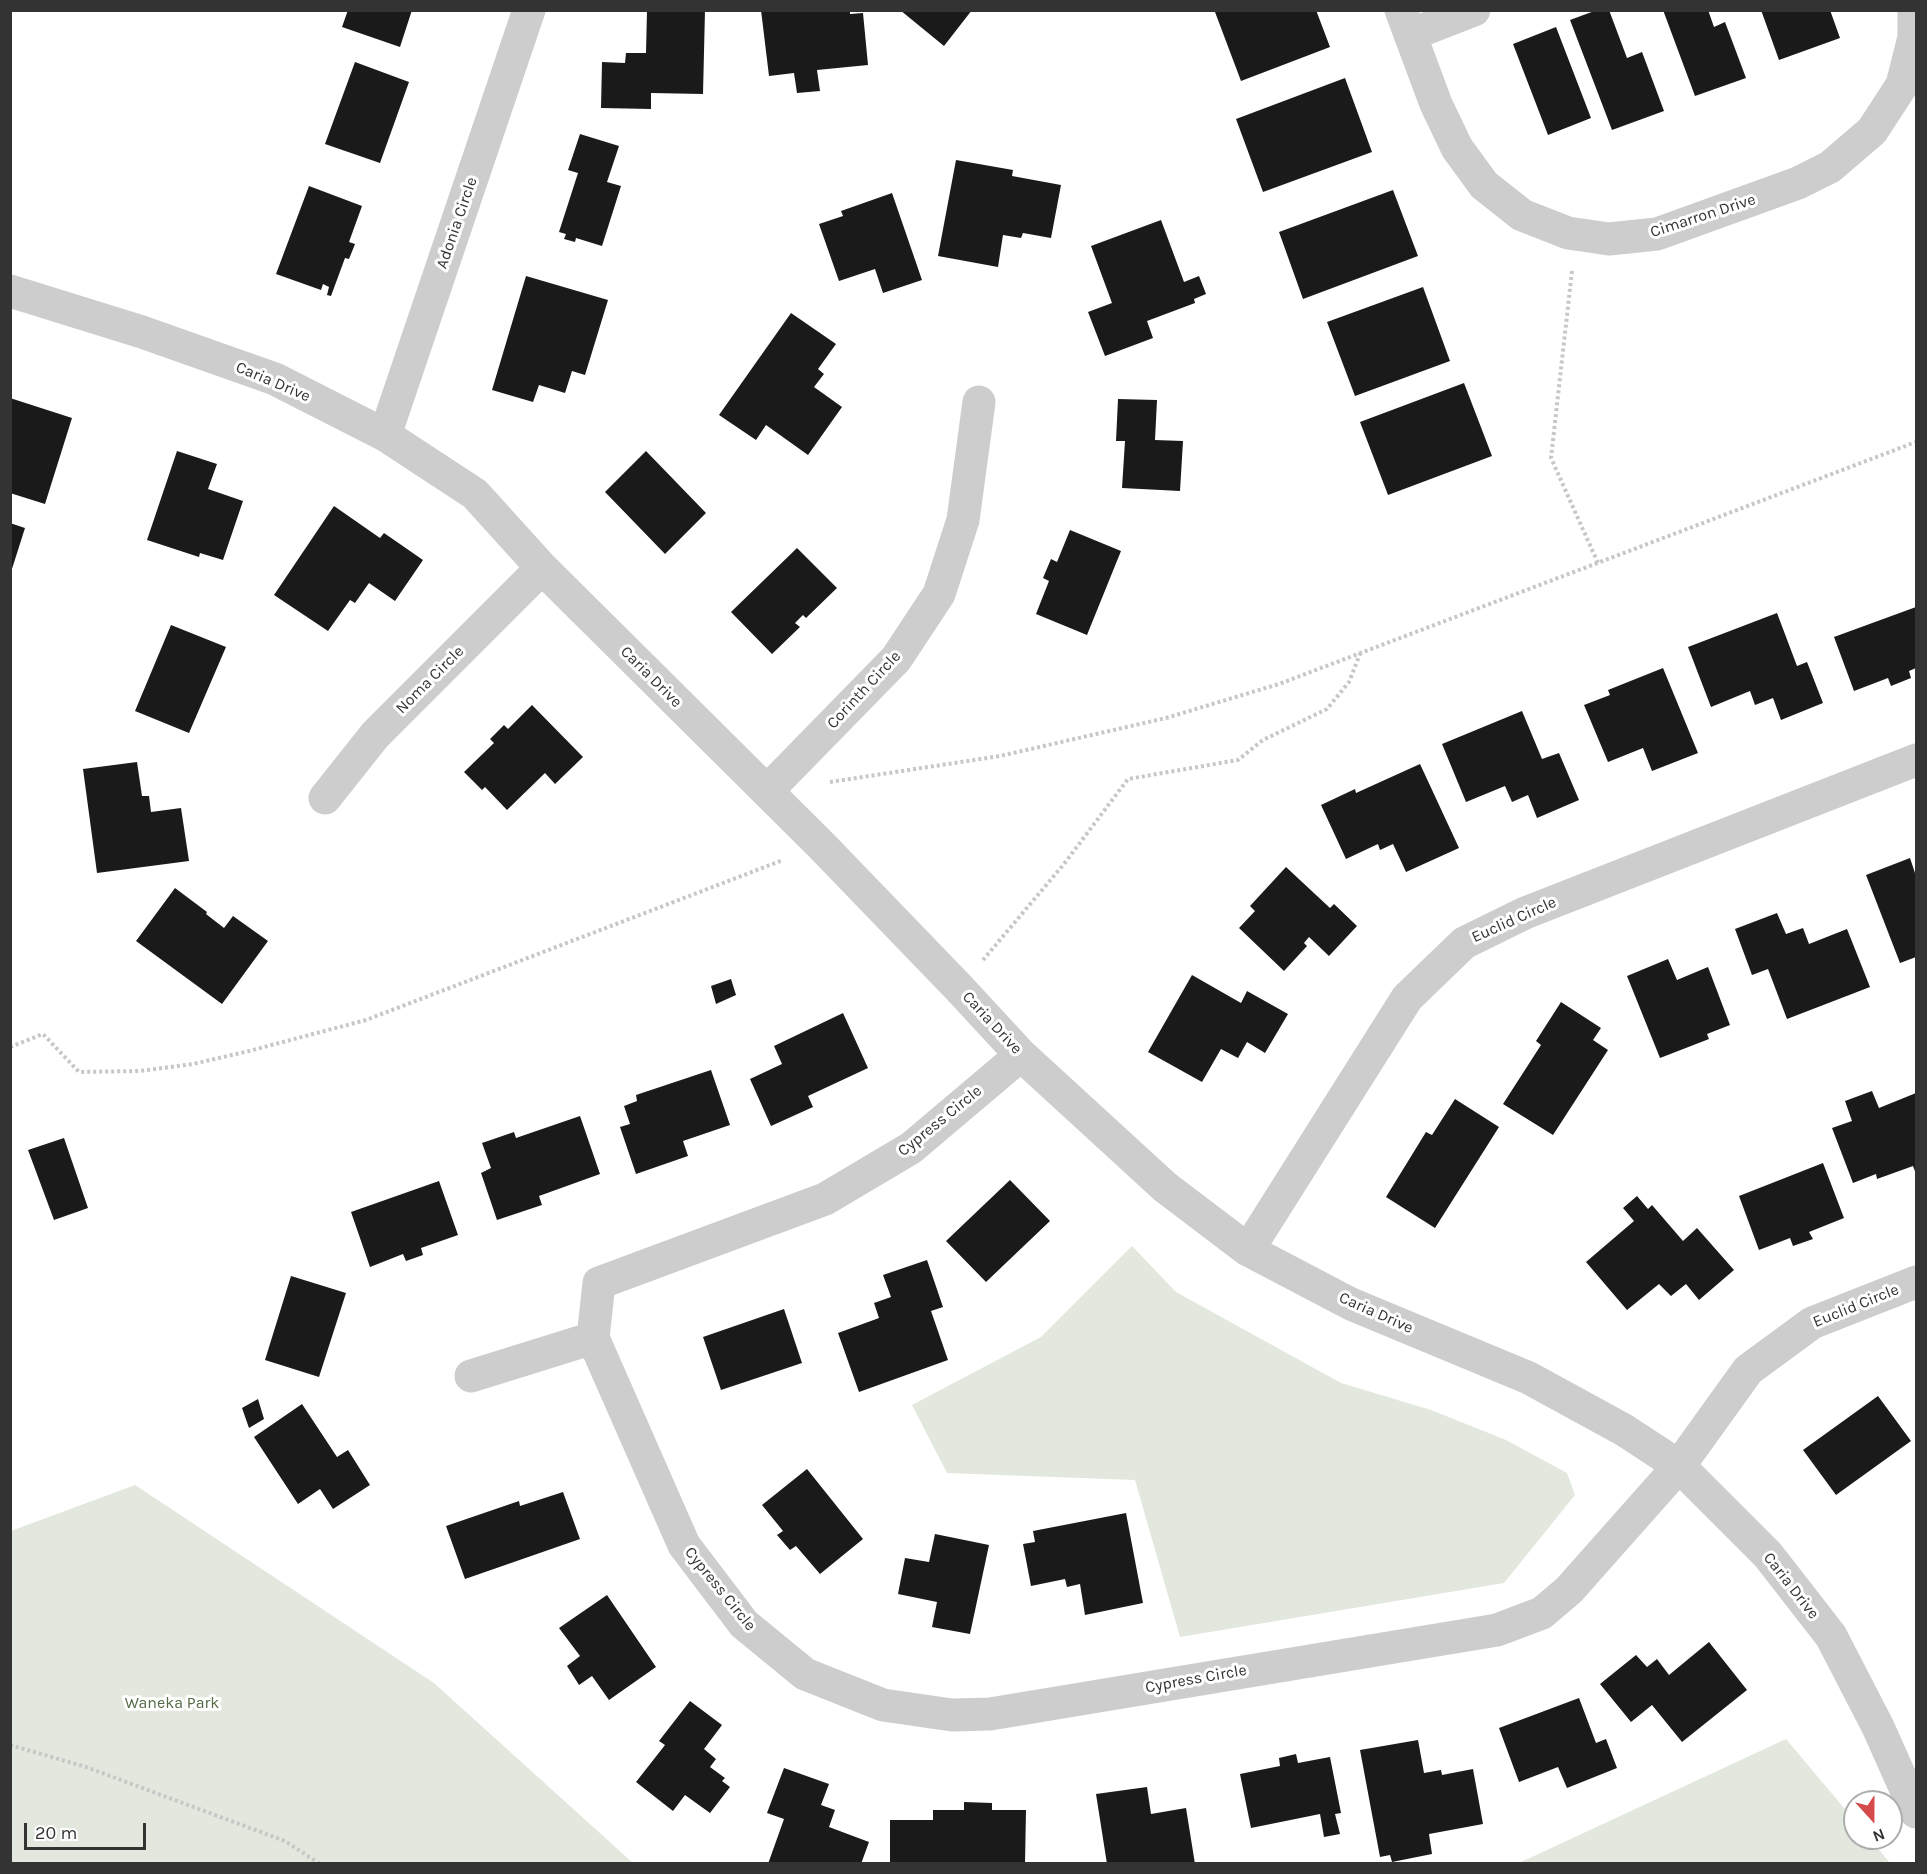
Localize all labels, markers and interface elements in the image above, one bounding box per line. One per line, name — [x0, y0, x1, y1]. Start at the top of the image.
street label: Adonia Circle — [432, 175, 482, 271]
street label: Cimarron Drive — [1648, 190, 1758, 242]
street label: Caria Drive — [233, 358, 313, 406]
street label: Noma Circle — [392, 642, 468, 718]
street label: Caria Drive — [616, 642, 686, 712]
street label: Corinth Circle — [823, 647, 905, 733]
street label: Euclid Circle — [1469, 893, 1559, 947]
street label: Caria Drive — [958, 988, 1026, 1058]
street label: Cypress Circle — [894, 1081, 986, 1161]
street label: Euclid Circle — [1810, 1280, 1902, 1332]
street label: Caria Drive — [1336, 1288, 1416, 1338]
street label: Cypress Circle — [680, 1543, 760, 1635]
street label: Caria Drive — [1759, 1549, 1823, 1623]
street label: Cypress Circle — [1144, 1661, 1248, 1697]
park label: Waneka Park — [125, 1693, 219, 1713]
north arrow — [1843, 1790, 1903, 1850]
scale bar — [27, 1811, 148, 1849]
text: 20 m — [35, 1822, 77, 1844]
text: N — [1870, 1824, 1888, 1846]

